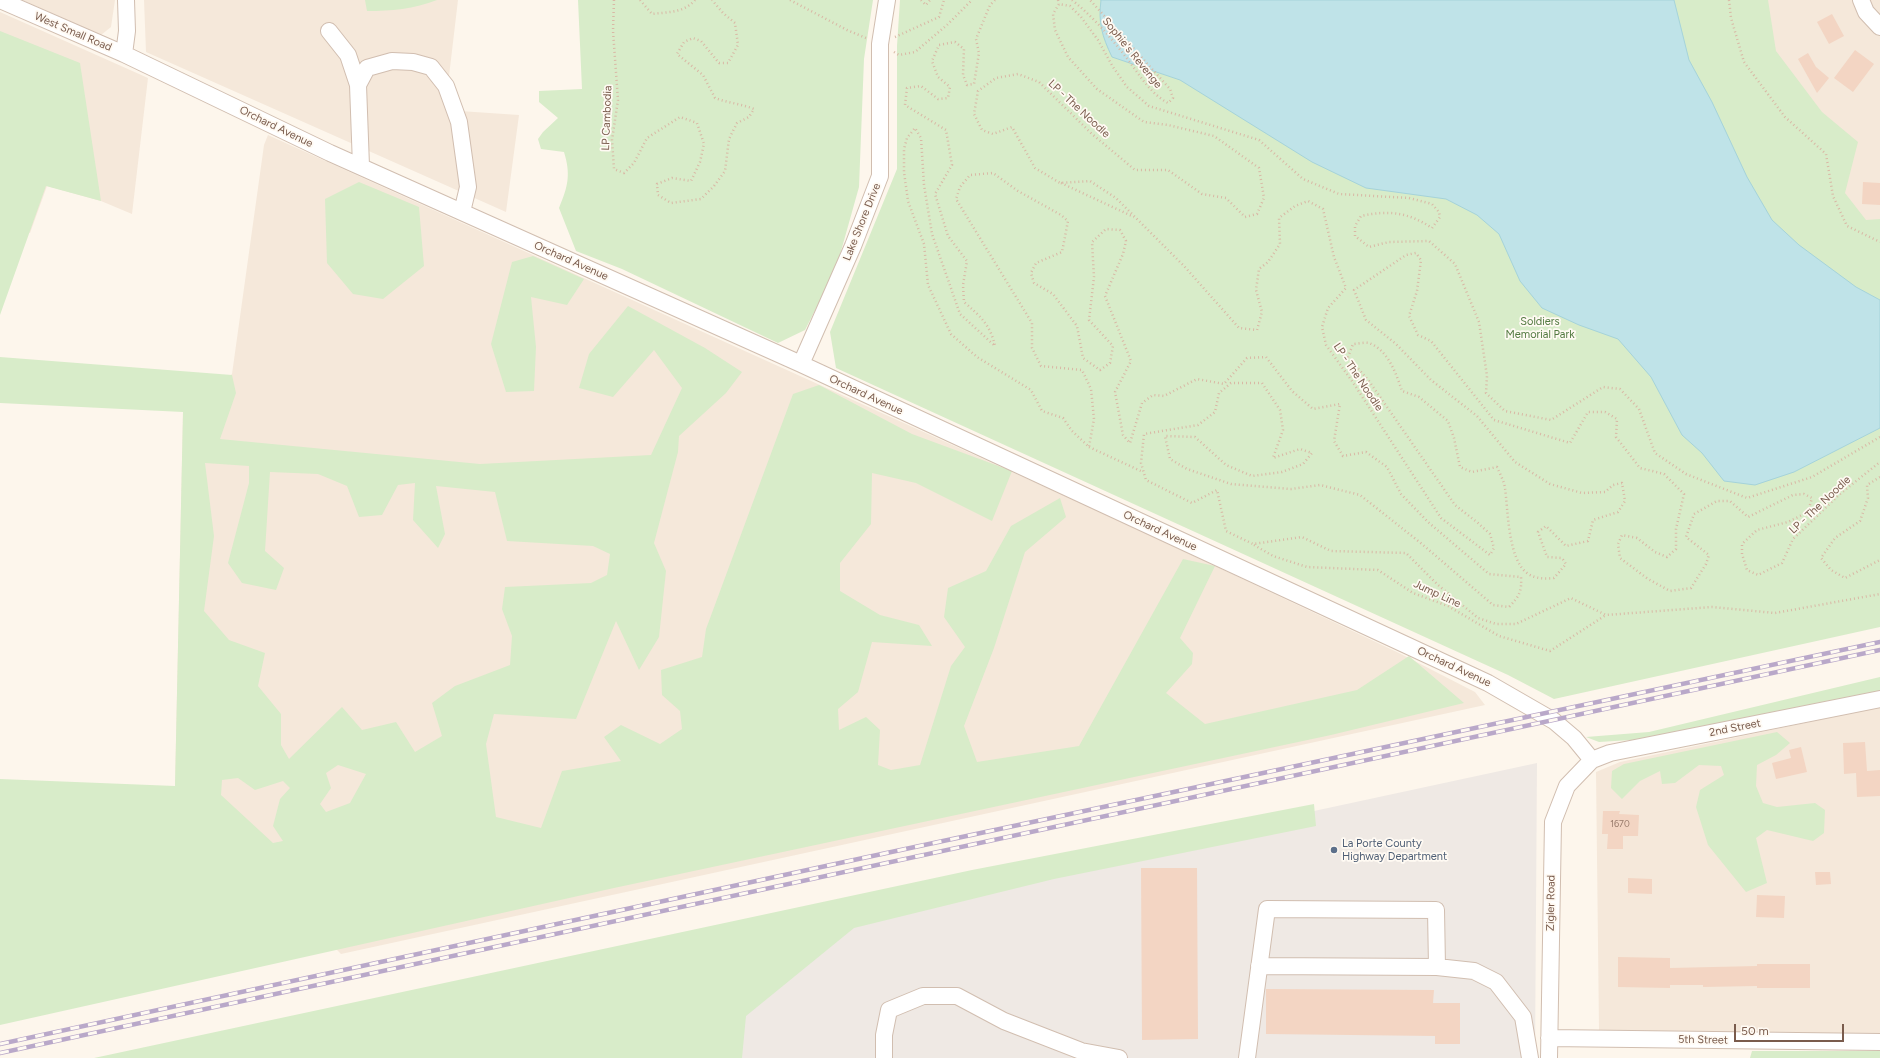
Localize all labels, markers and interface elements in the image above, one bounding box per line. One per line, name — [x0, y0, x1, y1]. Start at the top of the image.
street label: West Small Road — [32, 10, 114, 54]
street label: Sophie's Revenge — [1099, 15, 1165, 91]
street label: LP - The Noodle — [1046, 77, 1112, 141]
street label: LP Cambodia — [599, 85, 615, 151]
street label: Orchard Avenue — [237, 104, 315, 150]
street label: Lake Shore Drive — [840, 181, 884, 263]
street label: Orchard Avenue — [532, 239, 610, 283]
park label: Soldiers Memorial Park — [1506, 315, 1574, 341]
street label: LP - The Noodle — [1330, 340, 1386, 414]
street label: Orchard Avenue — [827, 372, 905, 418]
street label: LP - The Noodle — [1787, 473, 1853, 537]
street label: Orchard Avenue — [1121, 508, 1199, 554]
street label: Jump Line — [1411, 577, 1463, 611]
street label: Orchard Avenue — [1415, 644, 1493, 690]
street label: 2nd Street — [1708, 717, 1762, 739]
house number: 1670 — [1610, 819, 1630, 829]
place label: La Porte County Highway Department — [1342, 837, 1447, 863]
marker: La Porte County Highway Department — [1329, 845, 1339, 855]
street label: Zigler Road — [1544, 875, 1558, 931]
scale bar — [1736, 1016, 1846, 1042]
text: 50 m — [1741, 1024, 1769, 1038]
street label: 5th Street — [1678, 1033, 1728, 1047]

